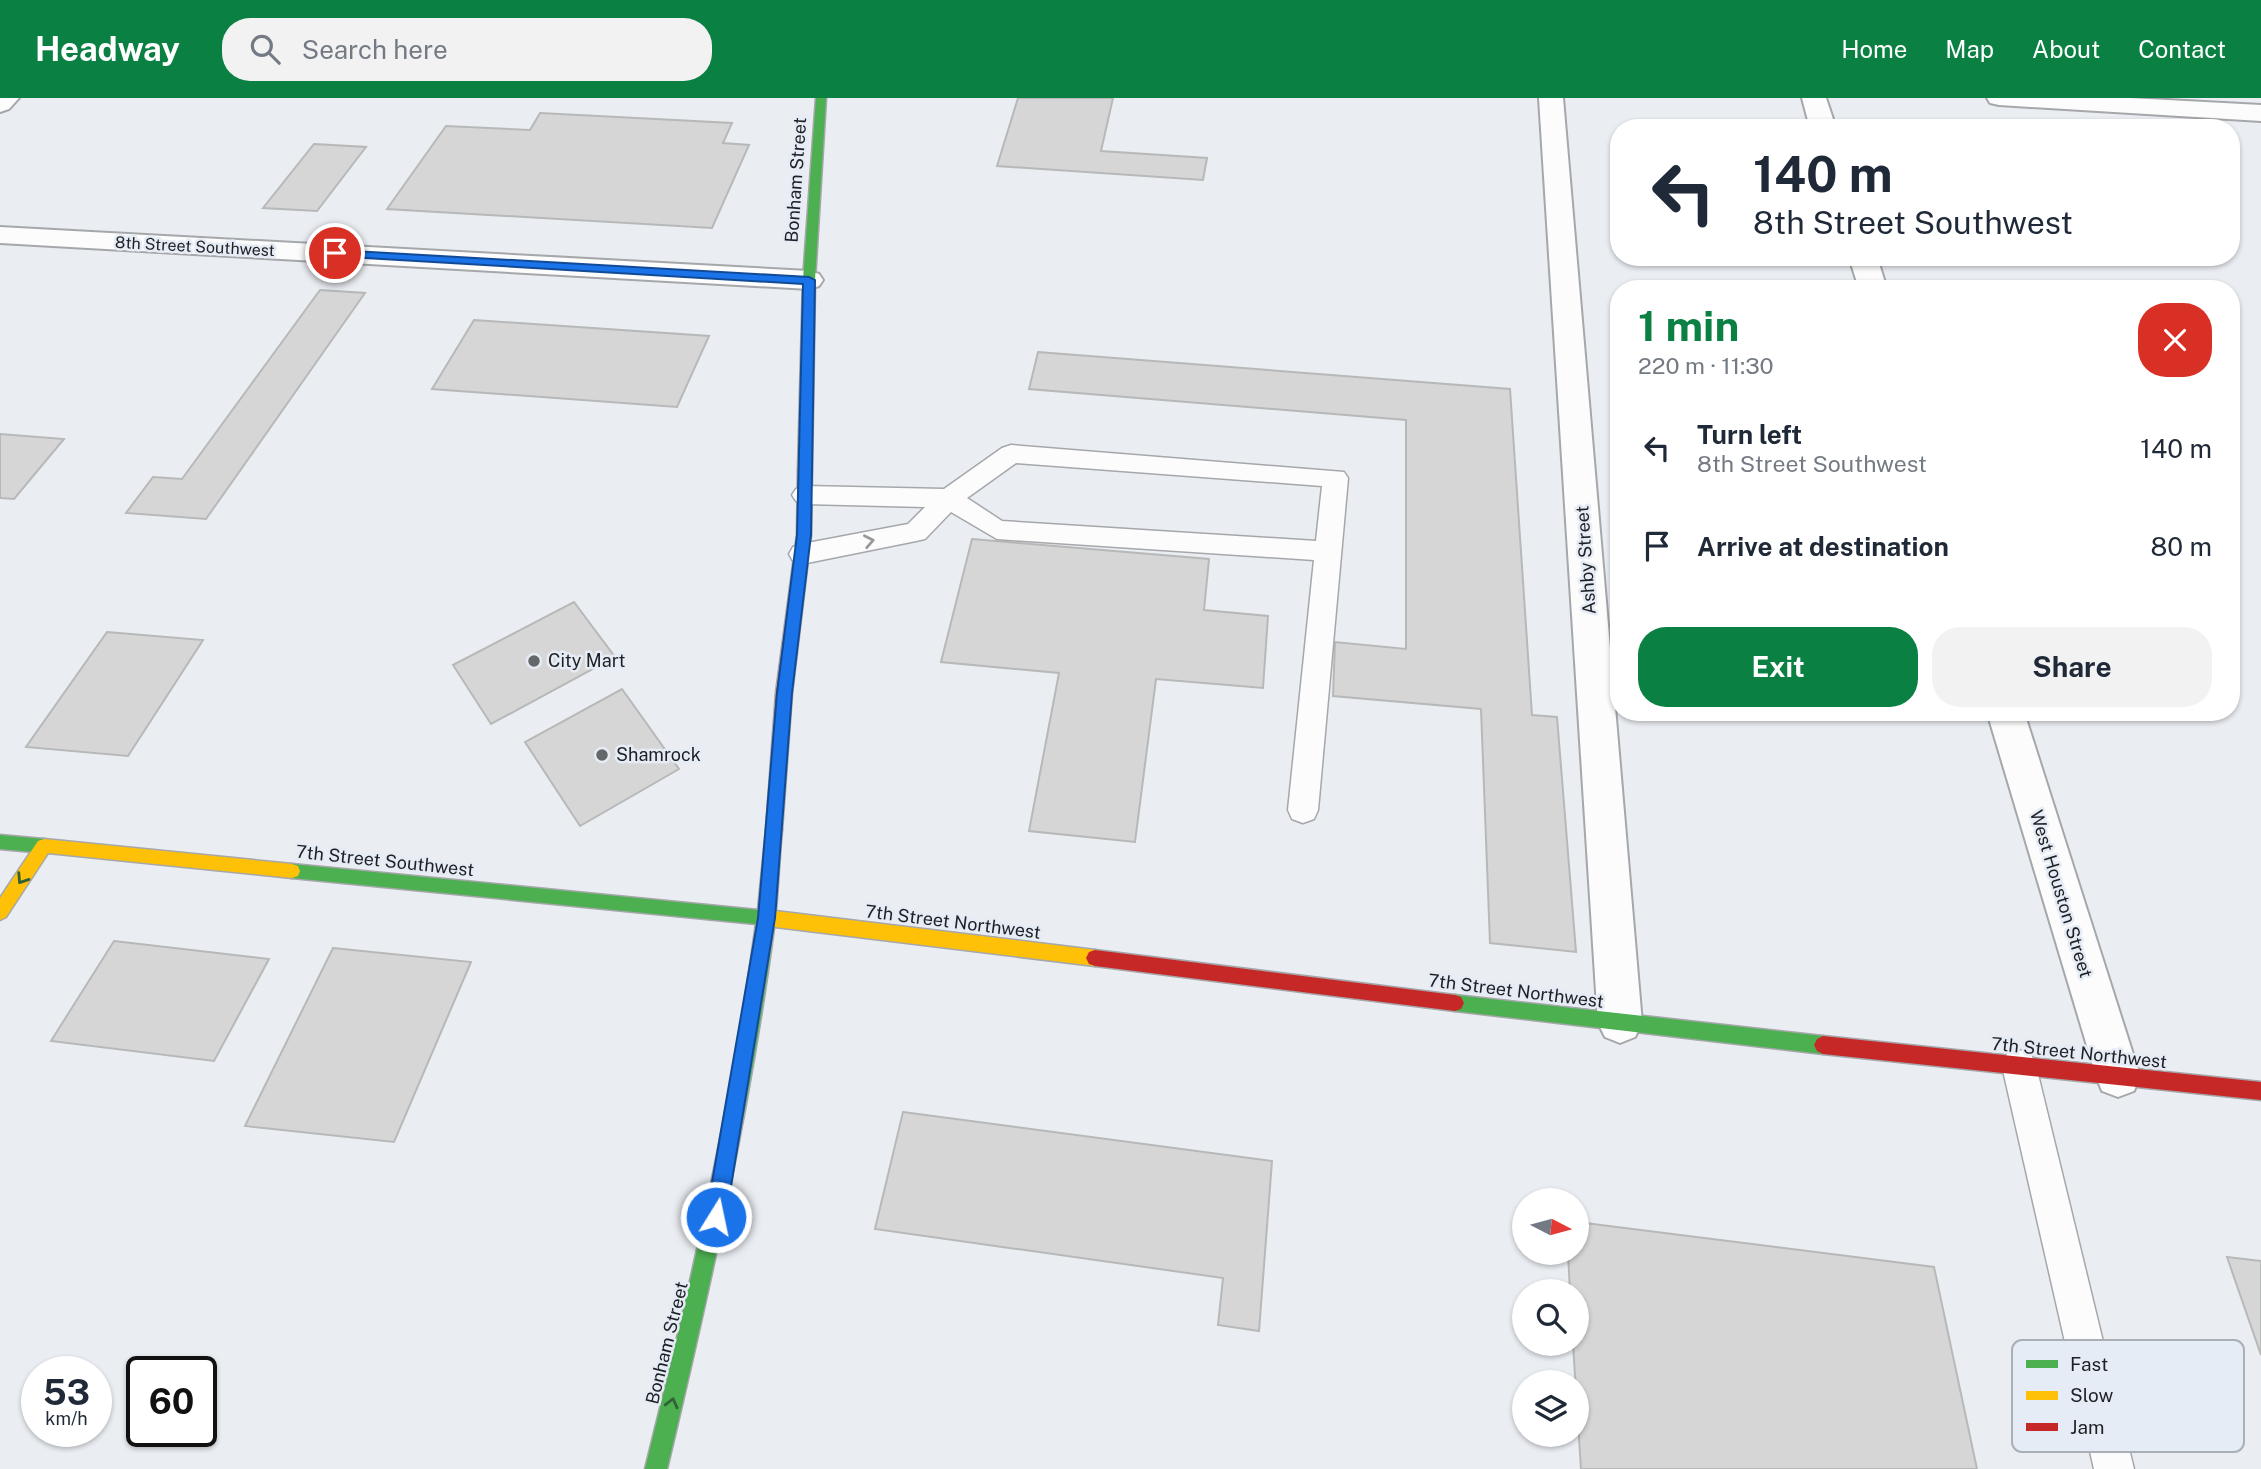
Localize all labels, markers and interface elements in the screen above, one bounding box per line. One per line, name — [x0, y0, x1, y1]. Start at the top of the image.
search box — [222, 18, 712, 81]
text: Headway — [35, 30, 180, 68]
icon: search — [246, 30, 284, 68]
text: Search here — [302, 34, 448, 65]
text: Home — [1841, 35, 1907, 63]
text: Map — [1945, 35, 1994, 63]
text: About — [2032, 35, 2100, 63]
text: Contact — [2138, 35, 2226, 63]
street label: Bonham Street — [781, 117, 810, 243]
text: 140 m — [1753, 145, 1893, 203]
icon: left — [1638, 147, 1729, 238]
text: 8th Street Southwest — [1753, 204, 2073, 241]
pin — [305, 223, 365, 283]
street label: 8th Street Southwest — [115, 233, 275, 260]
icon: arrive — [316, 234, 354, 272]
text: 1 min — [1638, 301, 1739, 350]
button: close — [2138, 303, 2212, 377]
text: 220 m · 11:30 — [1638, 352, 1774, 379]
text: Turn left — [1697, 419, 1802, 450]
icon: left — [1638, 429, 1676, 467]
text: 140 m — [2140, 433, 2212, 464]
text: 8th Street Southwest — [1697, 450, 1927, 477]
street label: Ashby Street — [1571, 505, 1600, 615]
icon: arrive — [1638, 527, 1676, 565]
text: Arrive at destination — [1697, 531, 1949, 562]
text: 80 m — [2151, 531, 2212, 562]
one-way arrow — [863, 534, 875, 549]
button: Exit — [1638, 627, 1918, 707]
button: Share — [1932, 627, 2212, 707]
place label: City Mart — [548, 650, 625, 671]
marker: City Mart — [526, 653, 542, 669]
place label: Shamrock — [616, 744, 701, 765]
marker: Shamrock — [594, 747, 610, 763]
street label: West Houston Street — [2026, 807, 2097, 980]
street label: 7th Street Southwest — [295, 841, 475, 880]
one-way arrow — [18, 871, 30, 884]
street label: 7th Street Northwest — [864, 900, 1042, 943]
street label: 7th Street Northwest — [1427, 969, 1605, 1012]
street label: 7th Street Northwest — [1990, 1033, 2168, 1072]
position arrow — [679, 1180, 753, 1254]
north arrow — [1512, 1188, 1589, 1265]
map controls — [1512, 1188, 1589, 1447]
street label: Bonham Street — [641, 1279, 692, 1406]
button: search — [1512, 1279, 1589, 1356]
legend — [2012, 1340, 2244, 1452]
text: Fast — [2070, 1353, 2108, 1375]
speed limit sign: 60 — [126, 1356, 217, 1447]
button: layers — [1512, 1370, 1589, 1447]
text: 53 — [43, 1372, 90, 1413]
text: Slow — [2070, 1384, 2114, 1406]
one-way arrow — [664, 1397, 679, 1409]
text: km/h — [45, 1408, 88, 1429]
text: Jam — [2070, 1416, 2104, 1438]

